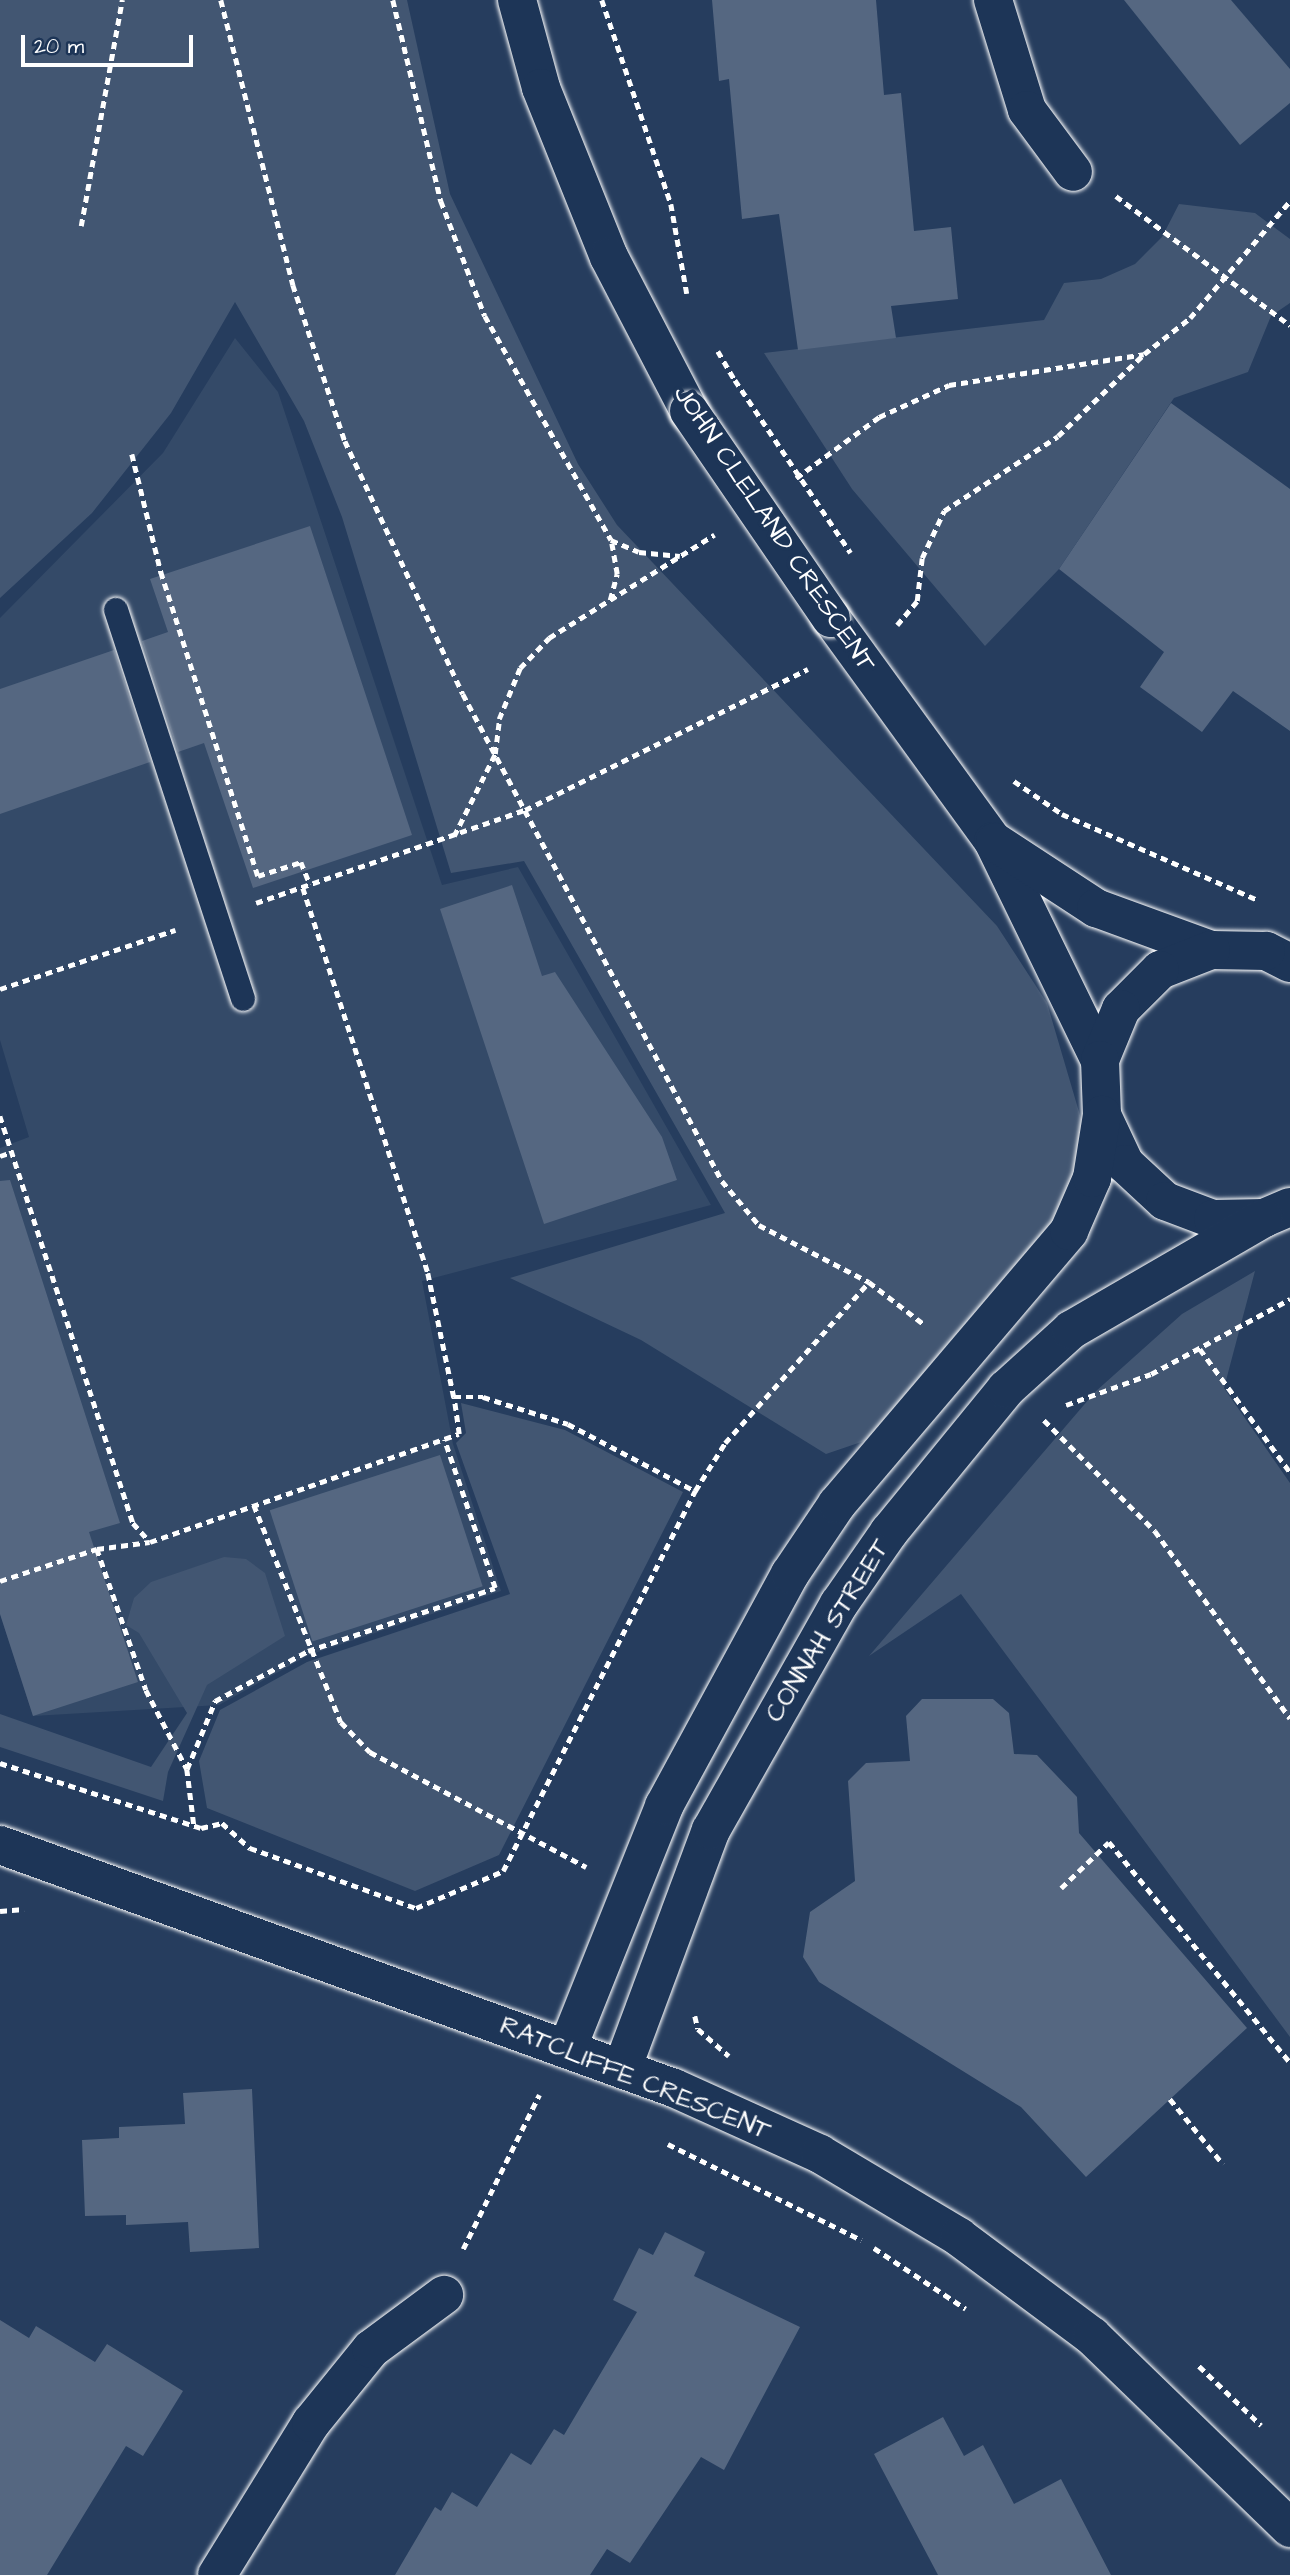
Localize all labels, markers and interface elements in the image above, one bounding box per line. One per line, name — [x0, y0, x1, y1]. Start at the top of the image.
scale bar — [24, 21, 196, 65]
text: 20 m — [34, 32, 84, 61]
street label: JOHN CLELAND CRESCENT — [666, 380, 882, 678]
street label: CONNAH STREET — [759, 1534, 897, 1728]
street label: RATCLIFFE CRESCENT — [495, 2010, 775, 2148]

